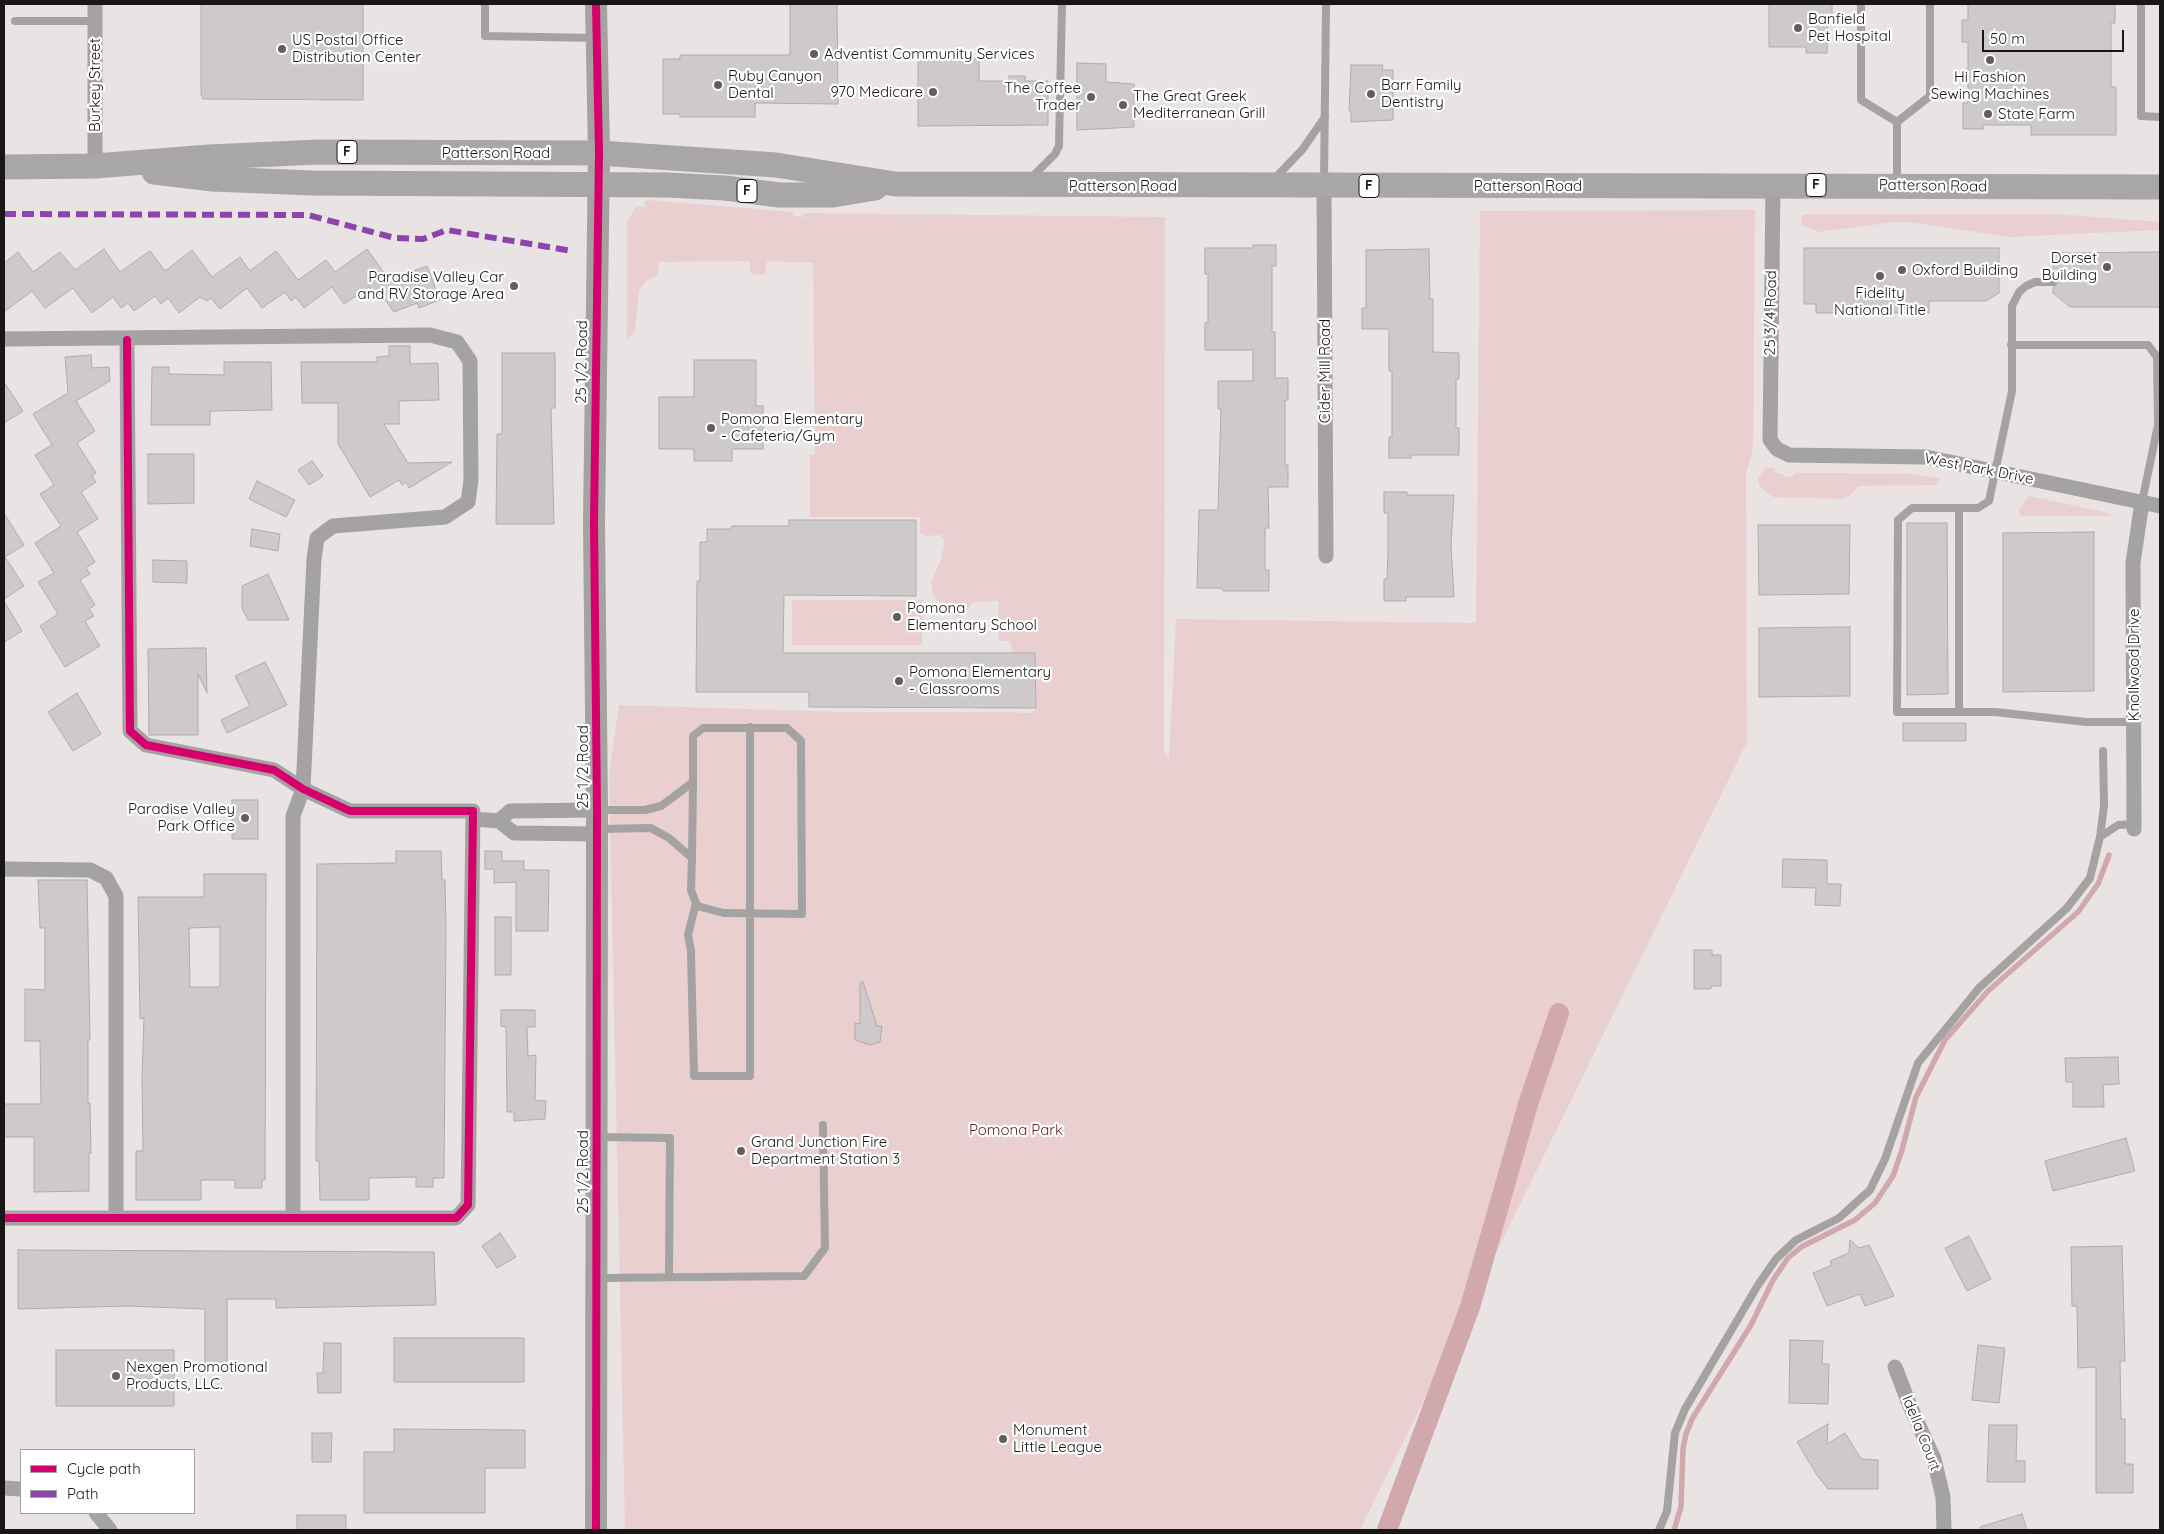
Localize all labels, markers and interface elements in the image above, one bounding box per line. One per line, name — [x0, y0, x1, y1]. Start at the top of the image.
place label: Banfield Pet Hospital — [1808, 10, 1891, 45]
scale bar — [1984, 20, 2126, 52]
marker: Banfield Pet Hospital — [1792, 22, 1804, 34]
text: 50 m — [1990, 29, 2025, 48]
place label: US Postal Office Distribution Center — [292, 31, 421, 66]
street label: Burkey Street — [86, 38, 104, 132]
marker: US Postal Office Distribution Center — [276, 43, 288, 55]
place label: Adventist Community Services — [824, 45, 1034, 63]
marker: Adventist Community Services — [808, 48, 820, 60]
marker: Hi Fashion Sewing Machines — [1984, 54, 1996, 66]
place label: Ruby Canyon Dental — [728, 67, 822, 102]
place label: Hi Fashion Sewing Machines — [1931, 68, 2049, 103]
place label: Barr Family Dentistry — [1381, 76, 1461, 111]
marker: Ruby Canyon Dental — [712, 79, 724, 91]
place label: The Coffee Trader — [1004, 79, 1081, 114]
place label: 970 Medicare — [830, 83, 923, 101]
marker: 970 Medicare — [927, 86, 939, 98]
place label: The Great Greek Mediterranean Grill — [1133, 87, 1265, 122]
marker: Barr Family Dentistry — [1365, 88, 1377, 100]
marker: The Coffee Trader — [1085, 91, 1097, 103]
marker: The Great Greek Mediterranean Grill — [1117, 99, 1129, 111]
place label: State Farm — [1998, 105, 2075, 123]
marker: State Farm — [1982, 108, 1994, 120]
road number: F — [337, 140, 357, 163]
street label: Patterson Road — [442, 144, 550, 162]
road number: F — [1806, 174, 1826, 196]
road number: F — [1359, 175, 1379, 198]
street label: Patterson Road — [1879, 176, 1987, 196]
street label: Patterson Road — [1069, 177, 1177, 195]
street label: Patterson Road — [1474, 177, 1582, 195]
road number: F — [737, 180, 757, 202]
place label: Dorset Building — [2042, 249, 2097, 284]
place label: Oxford Building — [1912, 261, 2018, 279]
marker: Dorset Building — [2101, 261, 2113, 273]
marker: Oxford Building — [1896, 264, 1908, 276]
place label: Paradise Valley Car and RV Storage Area — [358, 268, 504, 303]
street label: 25 3/4 Road — [1761, 270, 1781, 356]
marker: Fidelity National Title — [1874, 270, 1886, 282]
marker: Paradise Valley Car and RV Storage Area — [508, 280, 520, 292]
place label: Fidelity National Title — [1834, 284, 1926, 319]
street label: Cider Mill Road — [1316, 319, 1334, 423]
street label: 25 1/2 Road — [572, 320, 592, 404]
place label: Pomona Elementary - Cafeteria/Gym — [721, 410, 863, 445]
marker: Pomona Elementary - Cafeteria/Gym — [705, 422, 717, 434]
street label: West Park Drive — [1923, 450, 2035, 488]
place label: Pomona Elementary School — [907, 599, 1037, 634]
street label: Knollwood Drive — [2125, 608, 2143, 722]
marker: Pomona Elementary School — [891, 611, 903, 623]
place label: Pomona Elementary - Classrooms — [909, 663, 1051, 698]
marker: Pomona Elementary - Classrooms — [893, 675, 905, 687]
street label: 25 1/2 Road — [574, 725, 592, 809]
place label: Paradise Valley Park Office — [128, 800, 235, 835]
marker: Paradise Valley Park Office — [239, 812, 251, 824]
park label: Pomona Park — [969, 1121, 1063, 1139]
street label: 25 1/2 Road — [574, 1130, 592, 1214]
place label: Grand Junction Fire Department Station 3 — [751, 1133, 900, 1168]
marker: Grand Junction Fire Department Station 3 — [735, 1145, 747, 1157]
place label: Nexgen Promotional Products, LLC. — [126, 1358, 268, 1393]
marker: Nexgen Promotional Products, LLC. — [110, 1370, 122, 1382]
street label: Idella Court — [1898, 1393, 1944, 1473]
place label: Monument Little League — [1013, 1421, 1102, 1456]
marker: Monument Little League — [997, 1433, 1009, 1445]
legend — [20, 1449, 195, 1514]
text: Cycle path — [67, 1459, 141, 1478]
text: Path — [67, 1484, 99, 1503]

